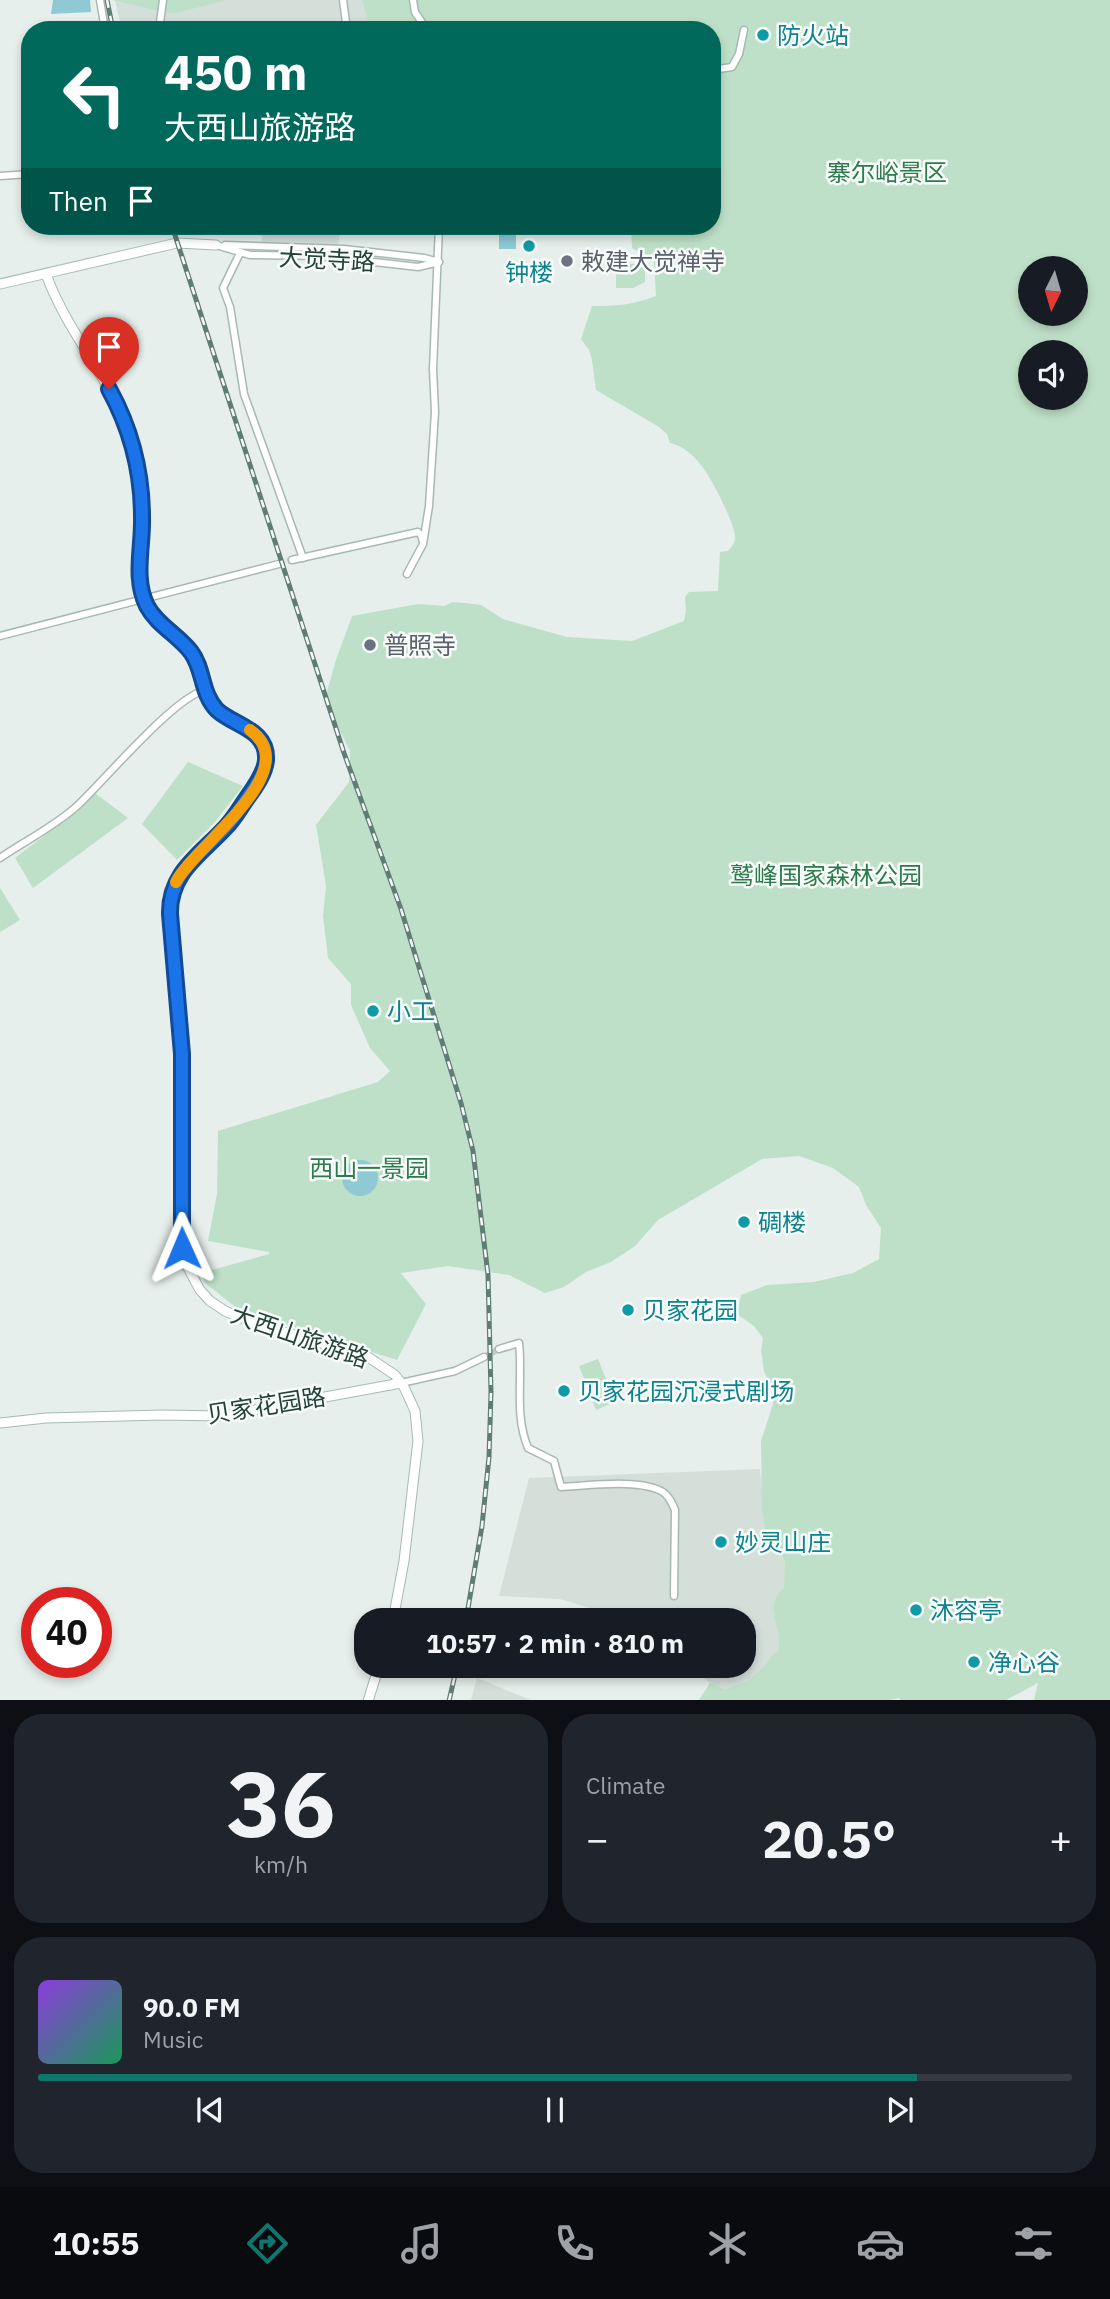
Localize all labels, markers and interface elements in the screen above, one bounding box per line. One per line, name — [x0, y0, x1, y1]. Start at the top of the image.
place label: 防火站 — [777, 19, 849, 51]
marker: 防火站 — [755, 27, 771, 43]
text: 450 m — [164, 40, 308, 103]
icon: left — [49, 49, 140, 140]
text: 大西山旅游路 — [164, 106, 356, 148]
park label: 寨尔峪景区 — [827, 156, 947, 188]
icon: arrive — [122, 182, 160, 220]
text: Then — [49, 184, 108, 218]
marker: 钟楼 — [521, 238, 537, 254]
street label: 大觉寺路 — [278, 241, 376, 277]
place label: 敕建大觉禅寺 — [581, 245, 725, 277]
marker: 敕建大觉禅寺 — [559, 253, 575, 269]
place label: 钟楼 — [505, 256, 553, 288]
north arrow — [1018, 256, 1088, 326]
map controls — [1018, 256, 1088, 410]
pin — [79, 317, 139, 389]
icon: arrive — [90, 328, 128, 366]
button: sound — [1018, 340, 1088, 410]
place label: 普照寺 — [384, 629, 456, 661]
marker: 普照寺 — [362, 637, 378, 653]
park label: 鹫峰国家森林公园 — [730, 859, 922, 891]
place label: 小工 — [387, 995, 435, 1027]
marker: 小工 — [365, 1003, 381, 1019]
park label: 西山一景园 — [309, 1152, 429, 1184]
place label: 碉楼 — [758, 1206, 806, 1238]
position arrow — [145, 1211, 219, 1285]
marker: 碉楼 — [736, 1214, 752, 1230]
place label: 贝家花园 — [642, 1294, 738, 1326]
street label: 大西山旅游路 — [227, 1297, 373, 1375]
marker: 贝家花园 — [620, 1302, 636, 1318]
place label: 贝家花园沉浸式剧场 — [578, 1375, 794, 1407]
street label: 贝家花园路 — [204, 1380, 328, 1430]
marker: 贝家花园沉浸式剧场 — [556, 1383, 572, 1399]
place label: 妙灵山庄 — [735, 1526, 831, 1558]
marker: 妙灵山庄 — [713, 1534, 729, 1550]
speed limit sign: 40 — [21, 1587, 112, 1678]
place label: 沐容亭 — [930, 1594, 1002, 1626]
marker: 沐容亭 — [908, 1602, 924, 1618]
text: 10:57 · 2 min · 810 m — [426, 1626, 684, 1660]
place label: 净心谷 — [988, 1646, 1060, 1678]
marker: 净心谷 — [966, 1654, 982, 1670]
text: 36 — [226, 1744, 336, 1862]
text: Climate — [586, 1770, 665, 1800]
text: 20.5° — [762, 1805, 896, 1872]
text: − — [586, 1814, 609, 1863]
text: + — [1049, 1814, 1072, 1863]
text: km/h — [254, 1849, 308, 1879]
text: 90.0 FM — [143, 1990, 241, 2024]
text: Music — [143, 2024, 203, 2054]
icon: previous — [191, 2091, 229, 2129]
icon: pause — [536, 2091, 574, 2129]
icon: next — [881, 2091, 919, 2129]
icon: directions — [243, 2219, 292, 2268]
icon: music — [397, 2219, 446, 2268]
icon: phone — [550, 2219, 599, 2268]
icon: climate — [703, 2219, 752, 2268]
icon: car — [856, 2219, 905, 2268]
icon: filters — [1009, 2219, 1058, 2268]
text: 10:55 — [52, 2222, 139, 2264]

